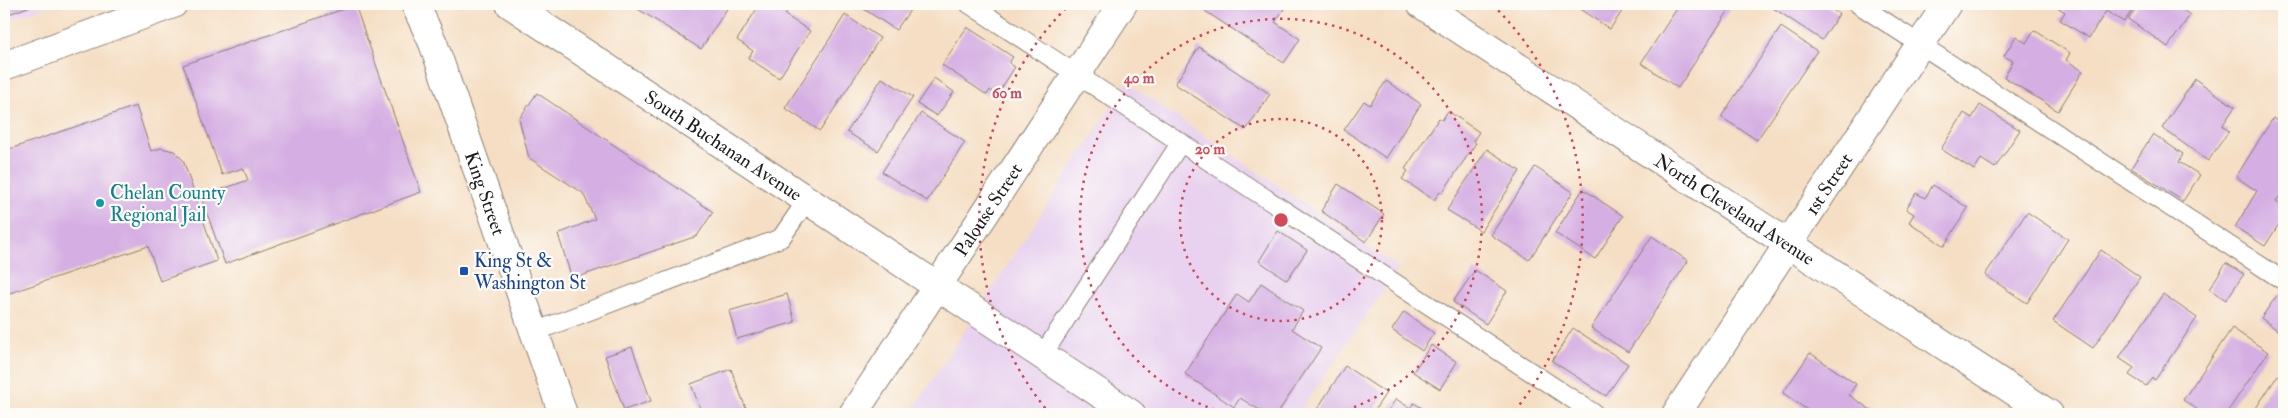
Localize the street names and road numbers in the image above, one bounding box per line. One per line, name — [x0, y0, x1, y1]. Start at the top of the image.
street label: South Buchanan Avenue — [640, 85, 806, 207]
street label: King Street — [459, 148, 510, 239]
street label: North Cleveland Avenue — [1650, 149, 1819, 271]
street label: 1st Street — [1800, 149, 1858, 220]
street label: Palouse Street — [949, 159, 1028, 261]

